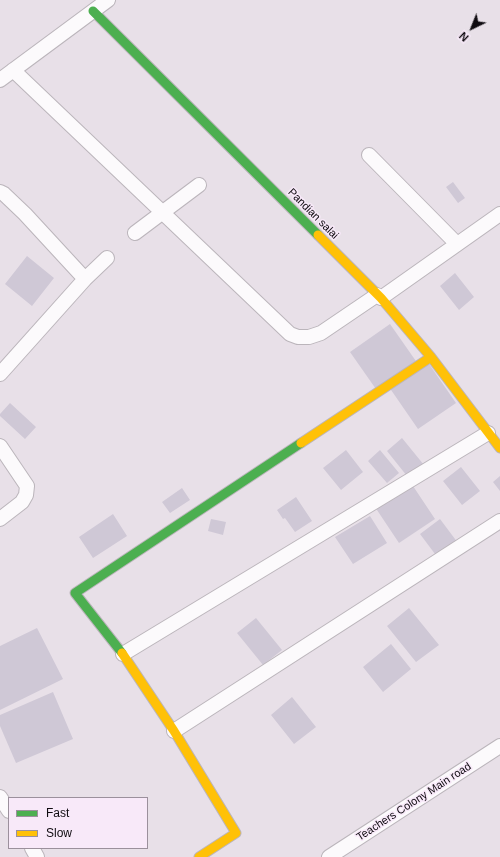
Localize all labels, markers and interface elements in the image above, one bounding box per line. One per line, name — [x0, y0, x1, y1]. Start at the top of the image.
north arrow — [452, 8, 492, 48]
text: N — [457, 30, 471, 44]
street label: Pandian salai — [285, 186, 341, 242]
street label: Teachers Colony Main road — [354, 760, 474, 844]
legend — [8, 797, 148, 849]
text: Fast — [46, 806, 69, 820]
text: Slow — [46, 826, 72, 840]

